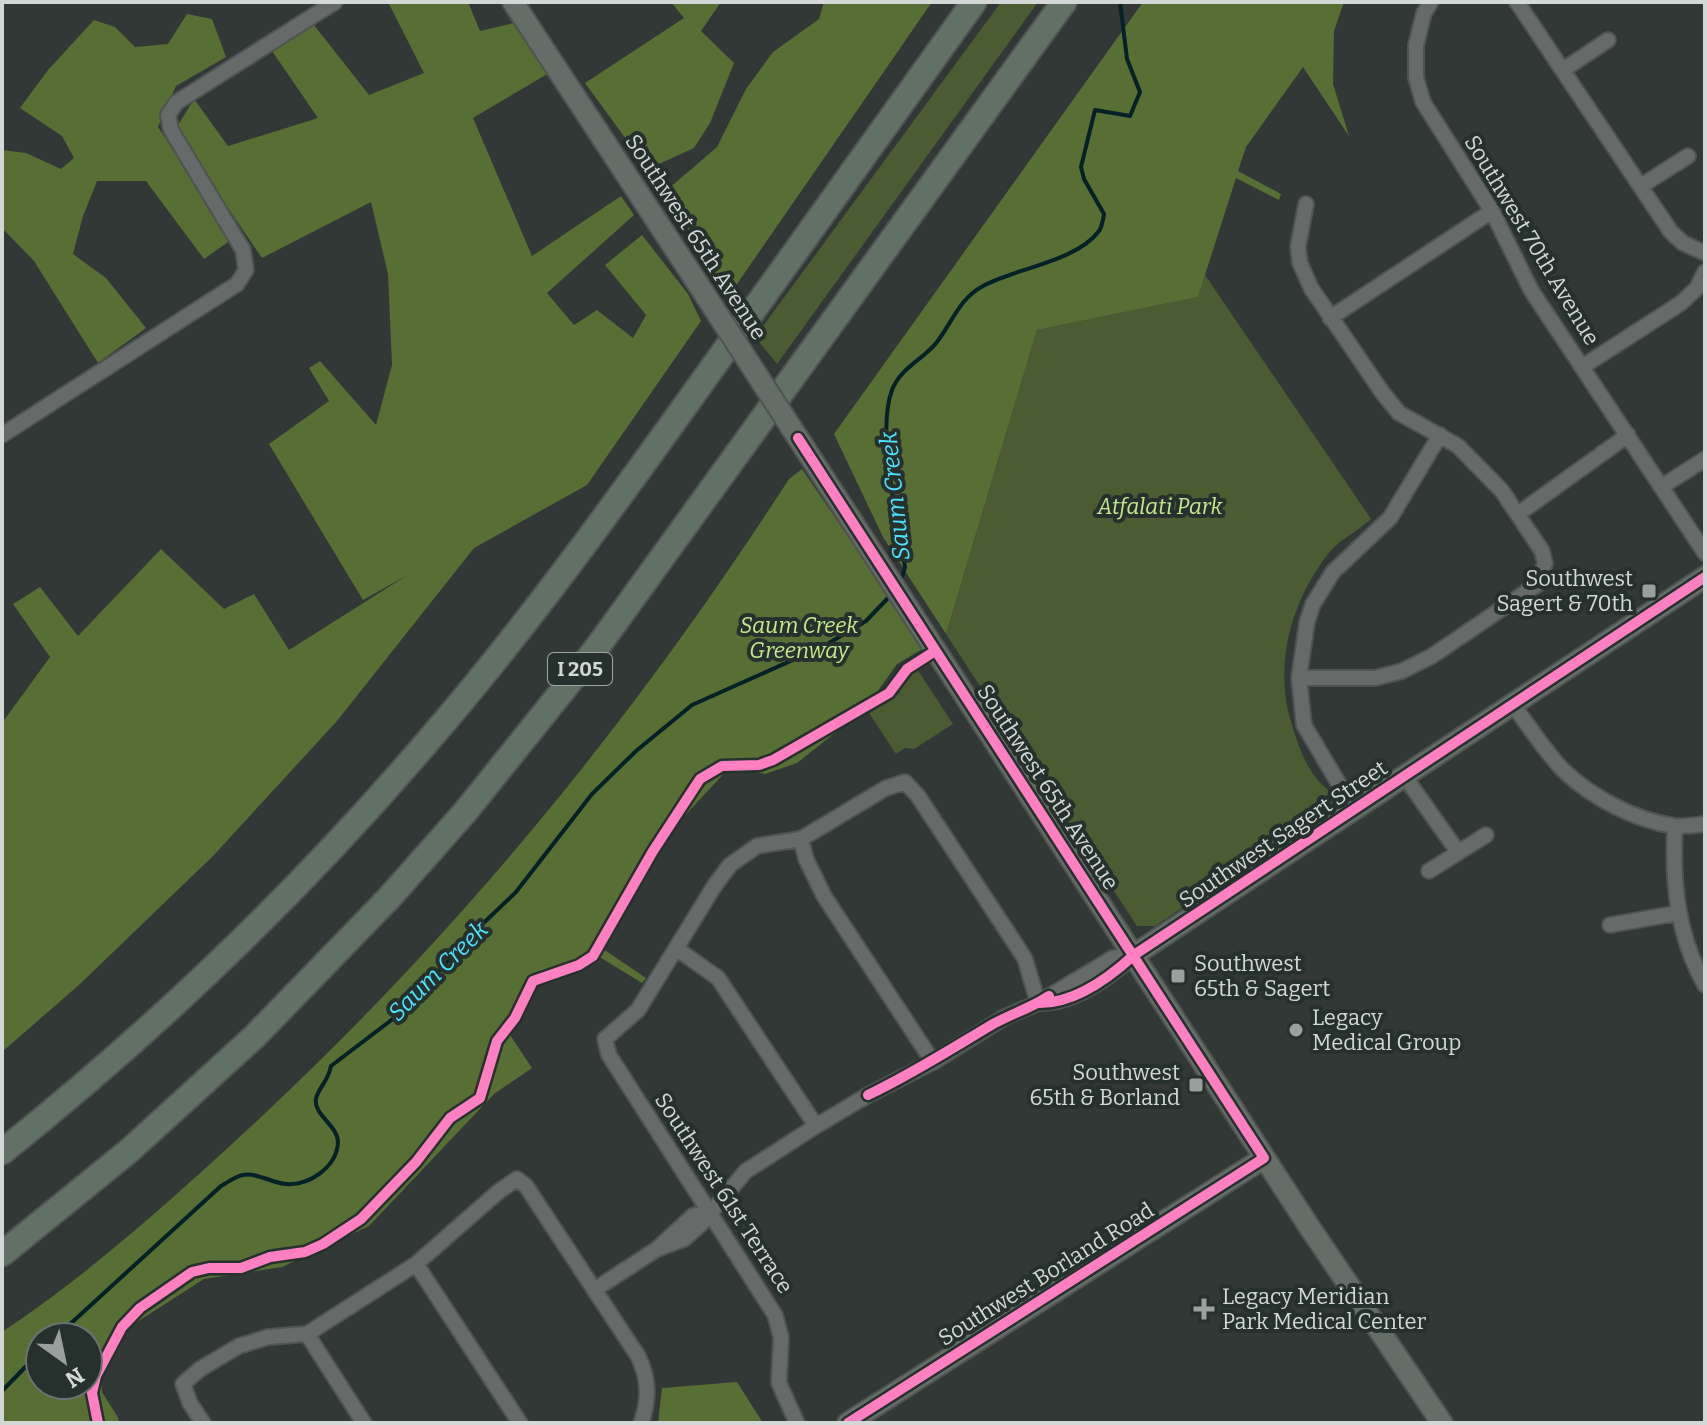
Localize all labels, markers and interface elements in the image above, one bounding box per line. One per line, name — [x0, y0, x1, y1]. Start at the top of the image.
street label: Southwest 65th Avenue — [619, 129, 773, 345]
street label: Southwest 70th Avenue — [1459, 130, 1605, 350]
water label: Saum Creek — [874, 429, 916, 562]
park label: Atfalati Park — [1097, 493, 1223, 520]
place label: Southwest Sagert & 70th — [1496, 565, 1633, 617]
marker: Southwest Sagert & 70th — [1640, 582, 1658, 600]
park label: Saum Creek Greenway — [740, 612, 859, 664]
road number: I 205 — [548, 653, 612, 685]
street label: Southwest 65th Avenue — [971, 679, 1125, 895]
street label: Southwest Sagert Street — [1174, 754, 1392, 914]
water label: Saum Creek — [382, 915, 494, 1027]
place label: Southwest 65th & Sagert — [1194, 950, 1330, 1002]
marker: Southwest 65th & Sagert — [1169, 967, 1187, 985]
place label: Legacy Medical Group — [1312, 1004, 1461, 1056]
marker: Legacy Medical Group — [1287, 1021, 1305, 1039]
place label: Southwest 65th & Borland — [1029, 1059, 1180, 1111]
marker: Southwest 65th & Borland — [1187, 1076, 1205, 1094]
street label: Southwest 61st Terrace — [649, 1088, 799, 1298]
street label: Southwest Borland Road — [933, 1197, 1159, 1351]
place label: Legacy Meridian Park Medical Center — [1222, 1283, 1427, 1335]
marker: Legacy Meridian Park Medical Center — [1193, 1298, 1215, 1320]
north arrow — [24, 1321, 104, 1401]
text: N — [60, 1361, 89, 1393]

